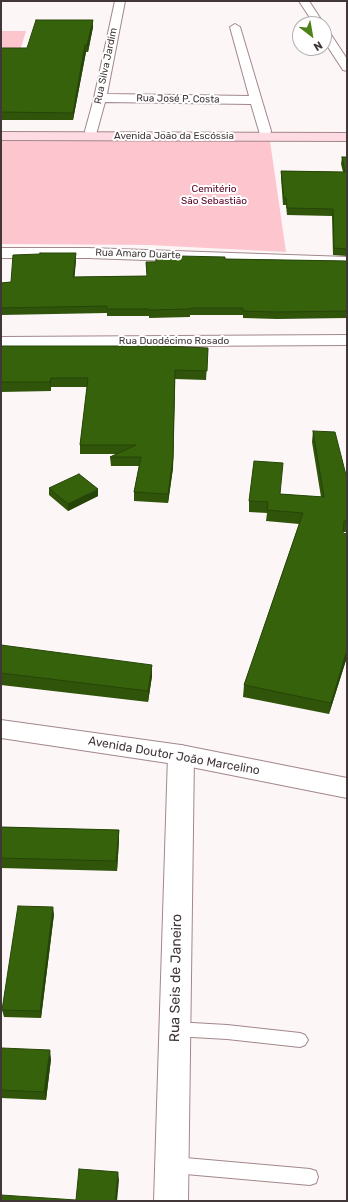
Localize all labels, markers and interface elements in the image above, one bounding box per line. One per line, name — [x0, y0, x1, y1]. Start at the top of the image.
north arrow — [292, 16, 332, 56]
street label: Rua Silva Jardim — [92, 27, 120, 105]
text: N — [311, 38, 325, 53]
street label: Rua José P. Costa — [136, 92, 220, 106]
street label: Avenida João da Escóssia — [114, 130, 234, 142]
park label: Cemitério São Sebastião — [181, 183, 247, 206]
street label: Rua Amaro Duarte — [95, 247, 181, 261]
street label: Rua Duodécimo Rosado — [119, 335, 229, 347]
street label: Avenida Doutor João Marcelino — [87, 734, 261, 778]
street label: Rua Seis de Janeiro — [166, 914, 186, 1042]

